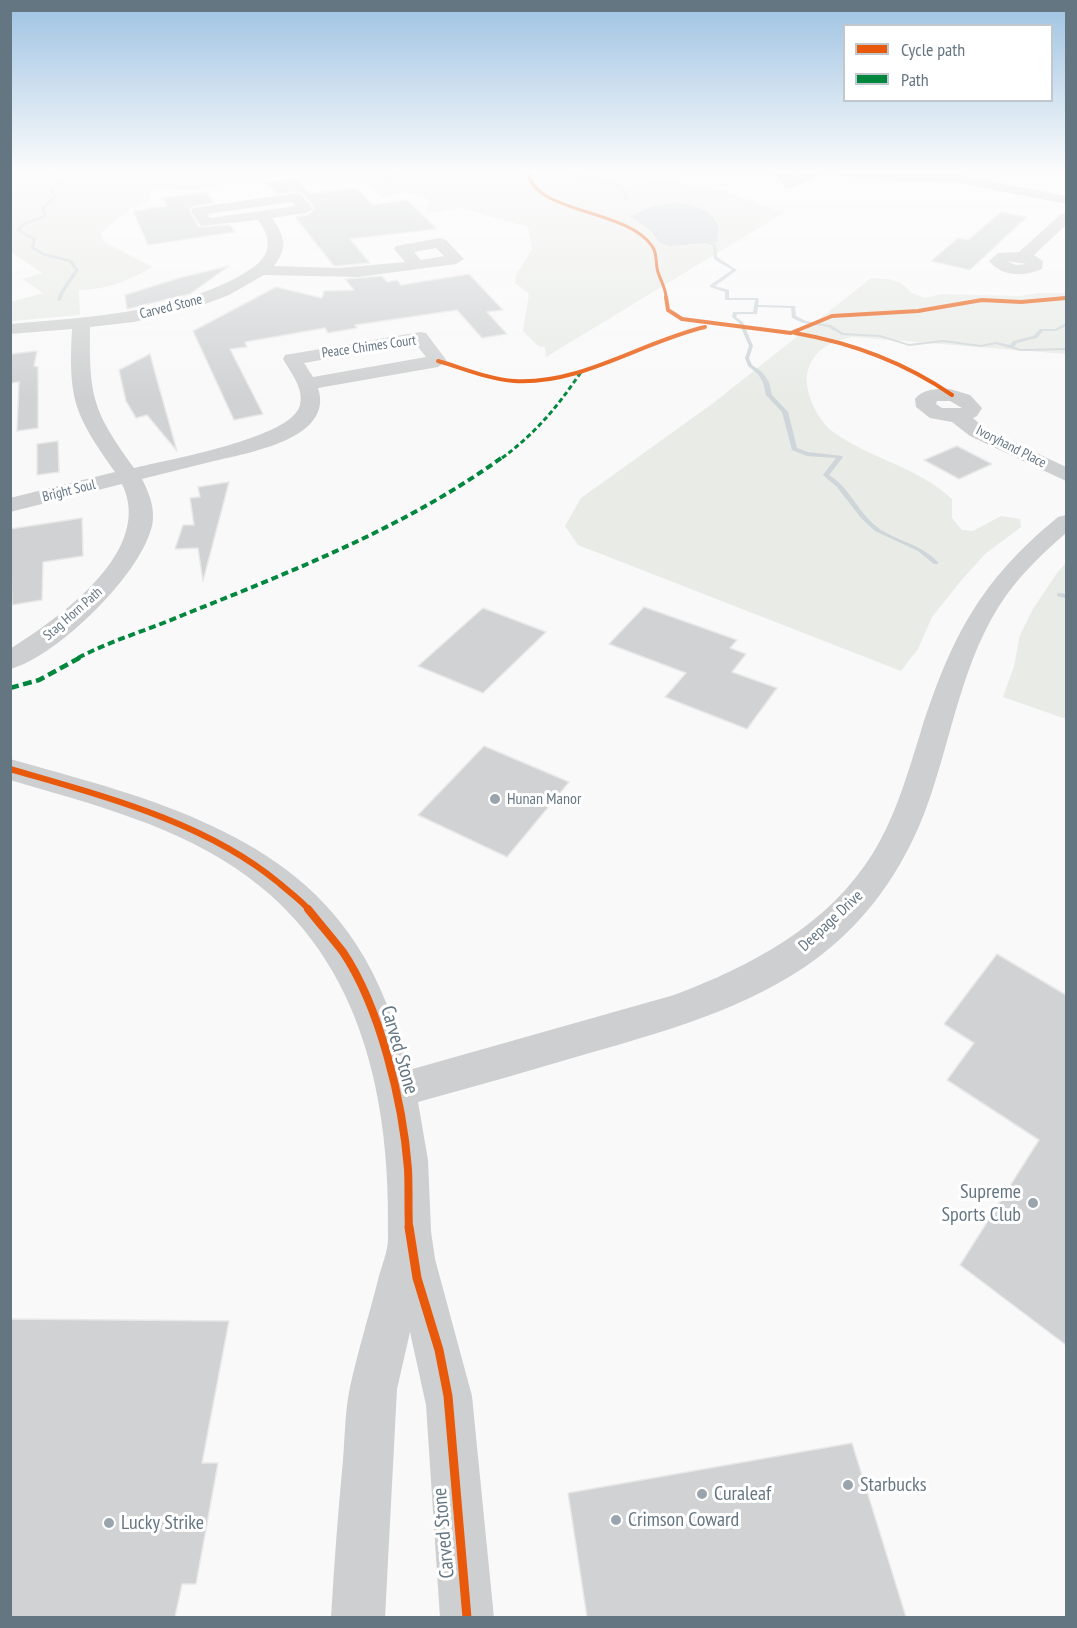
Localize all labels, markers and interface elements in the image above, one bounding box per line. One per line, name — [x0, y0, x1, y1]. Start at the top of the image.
legend — [843, 24, 1053, 102]
text: Cycle path — [901, 38, 965, 61]
text: Path — [901, 68, 929, 91]
street label: Carved Stone — [138, 291, 204, 323]
street label: Peace Chimes Court — [321, 332, 417, 362]
street label: Ivoryhand Place — [973, 422, 1049, 472]
street label: Bright Soul — [41, 476, 97, 506]
street label: Stag Horn Path — [40, 584, 106, 644]
place label: Hunan Manor — [507, 789, 581, 809]
marker: Hunan Manor — [488, 792, 502, 806]
street label: Deepage Drive — [795, 886, 867, 956]
street label: Carved Stone — [375, 1003, 423, 1097]
place label: Supreme Sports Club — [941, 1180, 1021, 1227]
marker: Supreme Sports Club — [1026, 1196, 1040, 1210]
place label: Starbucks — [860, 1473, 927, 1497]
marker: Starbucks — [841, 1478, 855, 1492]
place label: Curaleaf — [714, 1482, 771, 1506]
street label: Carved Stone — [428, 1487, 460, 1579]
marker: Curaleaf — [695, 1487, 709, 1501]
place label: Crimson Coward — [628, 1508, 739, 1532]
place label: Lucky Strike — [121, 1511, 204, 1535]
marker: Crimson Coward — [609, 1513, 623, 1527]
marker: Lucky Strike — [102, 1516, 116, 1530]

